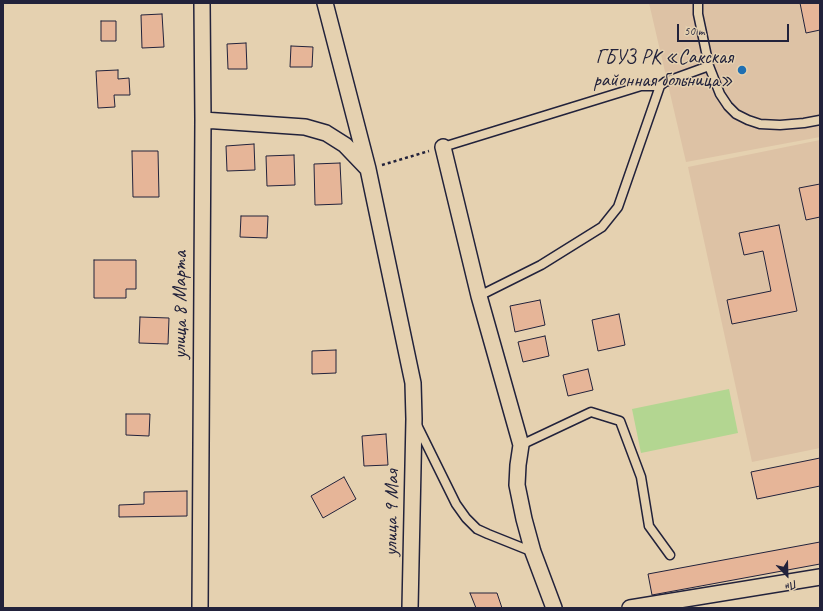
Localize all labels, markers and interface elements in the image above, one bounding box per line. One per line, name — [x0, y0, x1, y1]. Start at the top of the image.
scale bar — [679, 16, 791, 42]
text: 50 m — [684, 23, 704, 39]
place label: ГБУЗ РК «Сакская районная больница» — [593, 46, 733, 93]
marker: ГБУЗ РК «Сакская районная больница» — [736, 64, 748, 76]
street label: улица 8 Марта — [169, 251, 193, 359]
street label: улица 9 Мая — [379, 470, 405, 556]
north arrow — [767, 555, 807, 595]
text: Пн — [784, 577, 800, 595]

